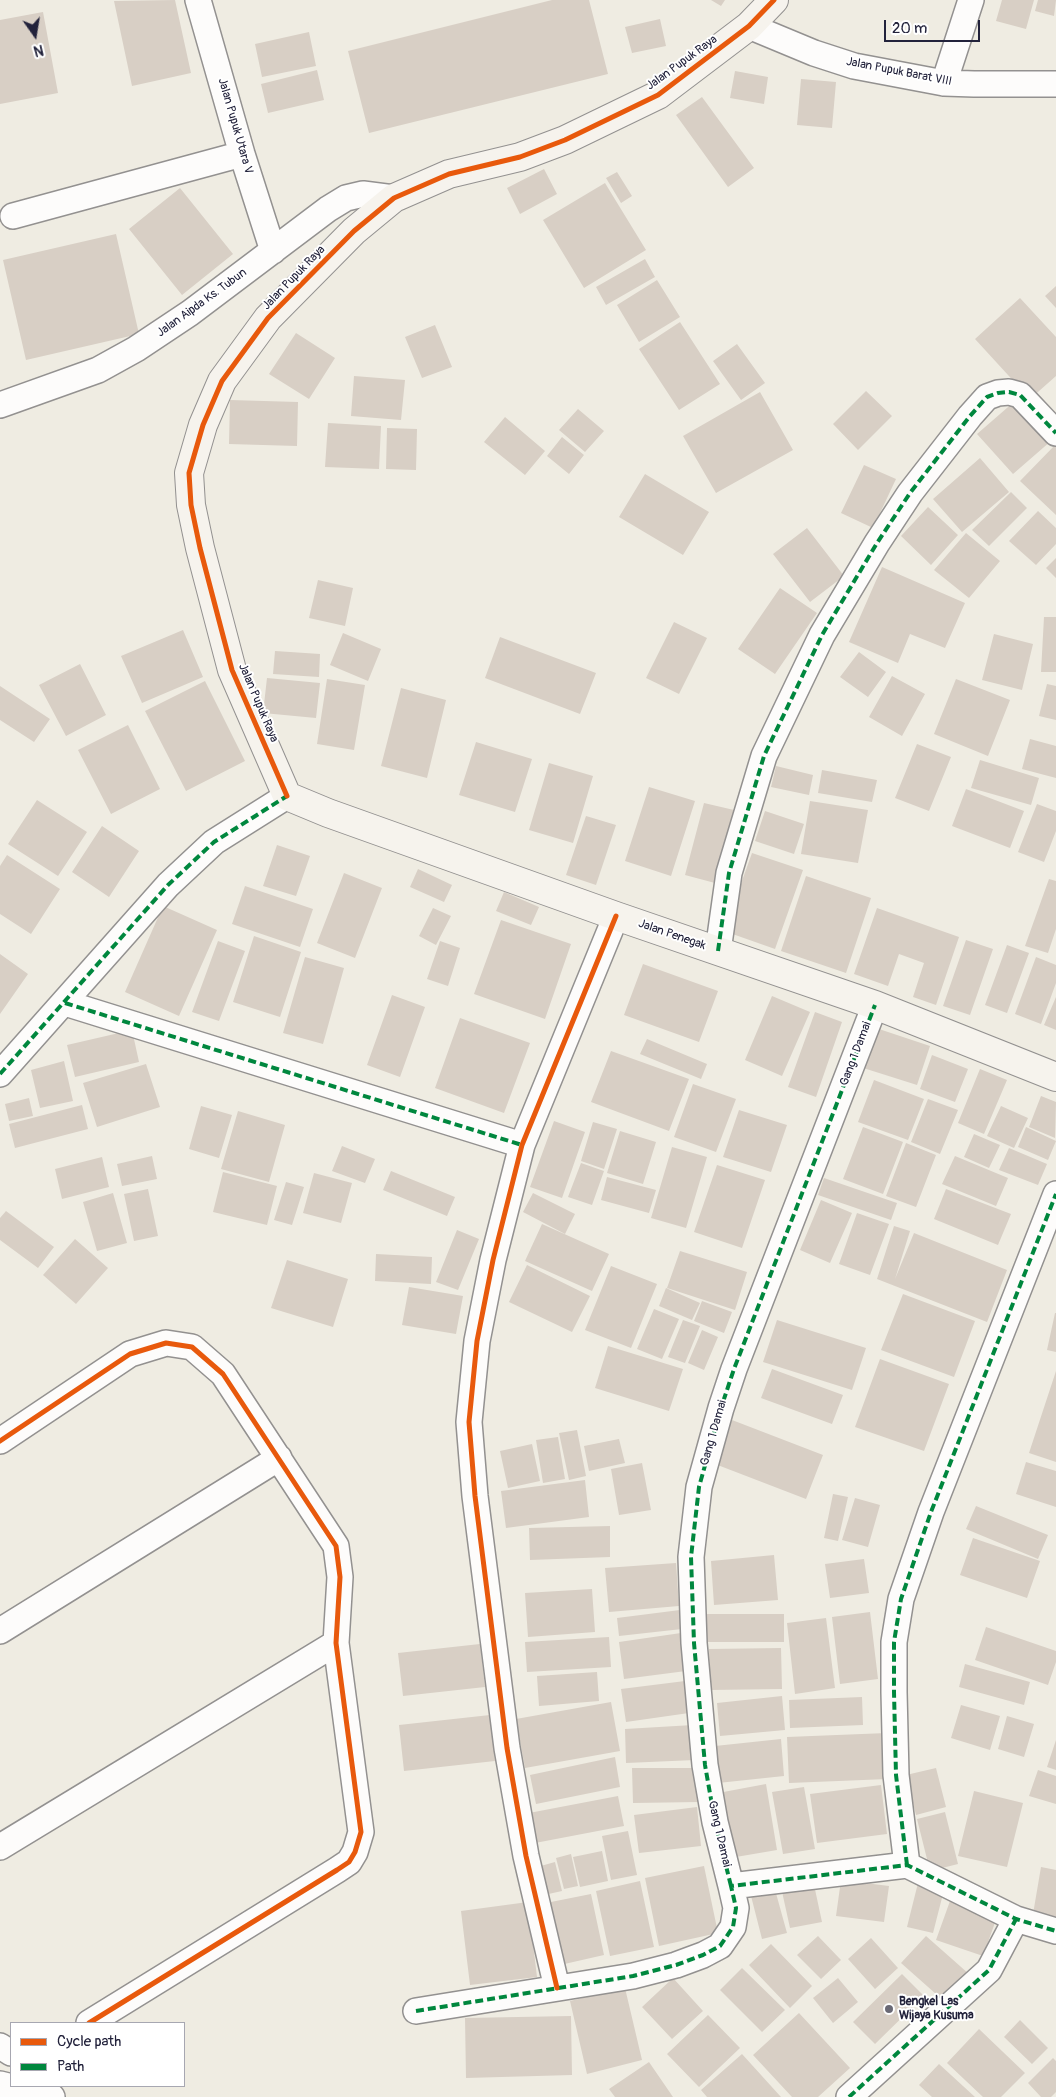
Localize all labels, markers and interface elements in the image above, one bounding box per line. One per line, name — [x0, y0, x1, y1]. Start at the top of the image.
north arrow — [10, 10, 60, 60]
scale bar — [886, 10, 982, 42]
text: 20 m — [892, 19, 927, 38]
street label: Jalan Pupuk Raya — [644, 32, 720, 94]
text: N — [32, 41, 45, 59]
street label: Jalan Pupuk Barat VIII — [845, 55, 953, 89]
street label: Jalan Pupuk Utara V — [214, 77, 256, 175]
street label: Jalan Pupuk Raya — [260, 243, 328, 313]
street label: Jalan Aipda Ks. Tubun — [154, 266, 250, 340]
street label: Jalan Pupuk Raya — [235, 662, 281, 744]
street label: Jalan Penegak — [636, 917, 708, 953]
street label: Gang 1 Damai — [837, 1020, 875, 1088]
street label: Gang 1 Damai — [698, 1399, 730, 1467]
street label: Gang 1 Damai — [704, 1800, 734, 1868]
place label: Bengkel Las Wijaya Kusuma — [899, 1995, 974, 2023]
marker: Bengkel Las Wijaya Kusuma — [883, 2003, 895, 2015]
legend — [10, 2022, 185, 2087]
text: Cycle path — [57, 2032, 121, 2051]
text: Path — [57, 2057, 84, 2076]

